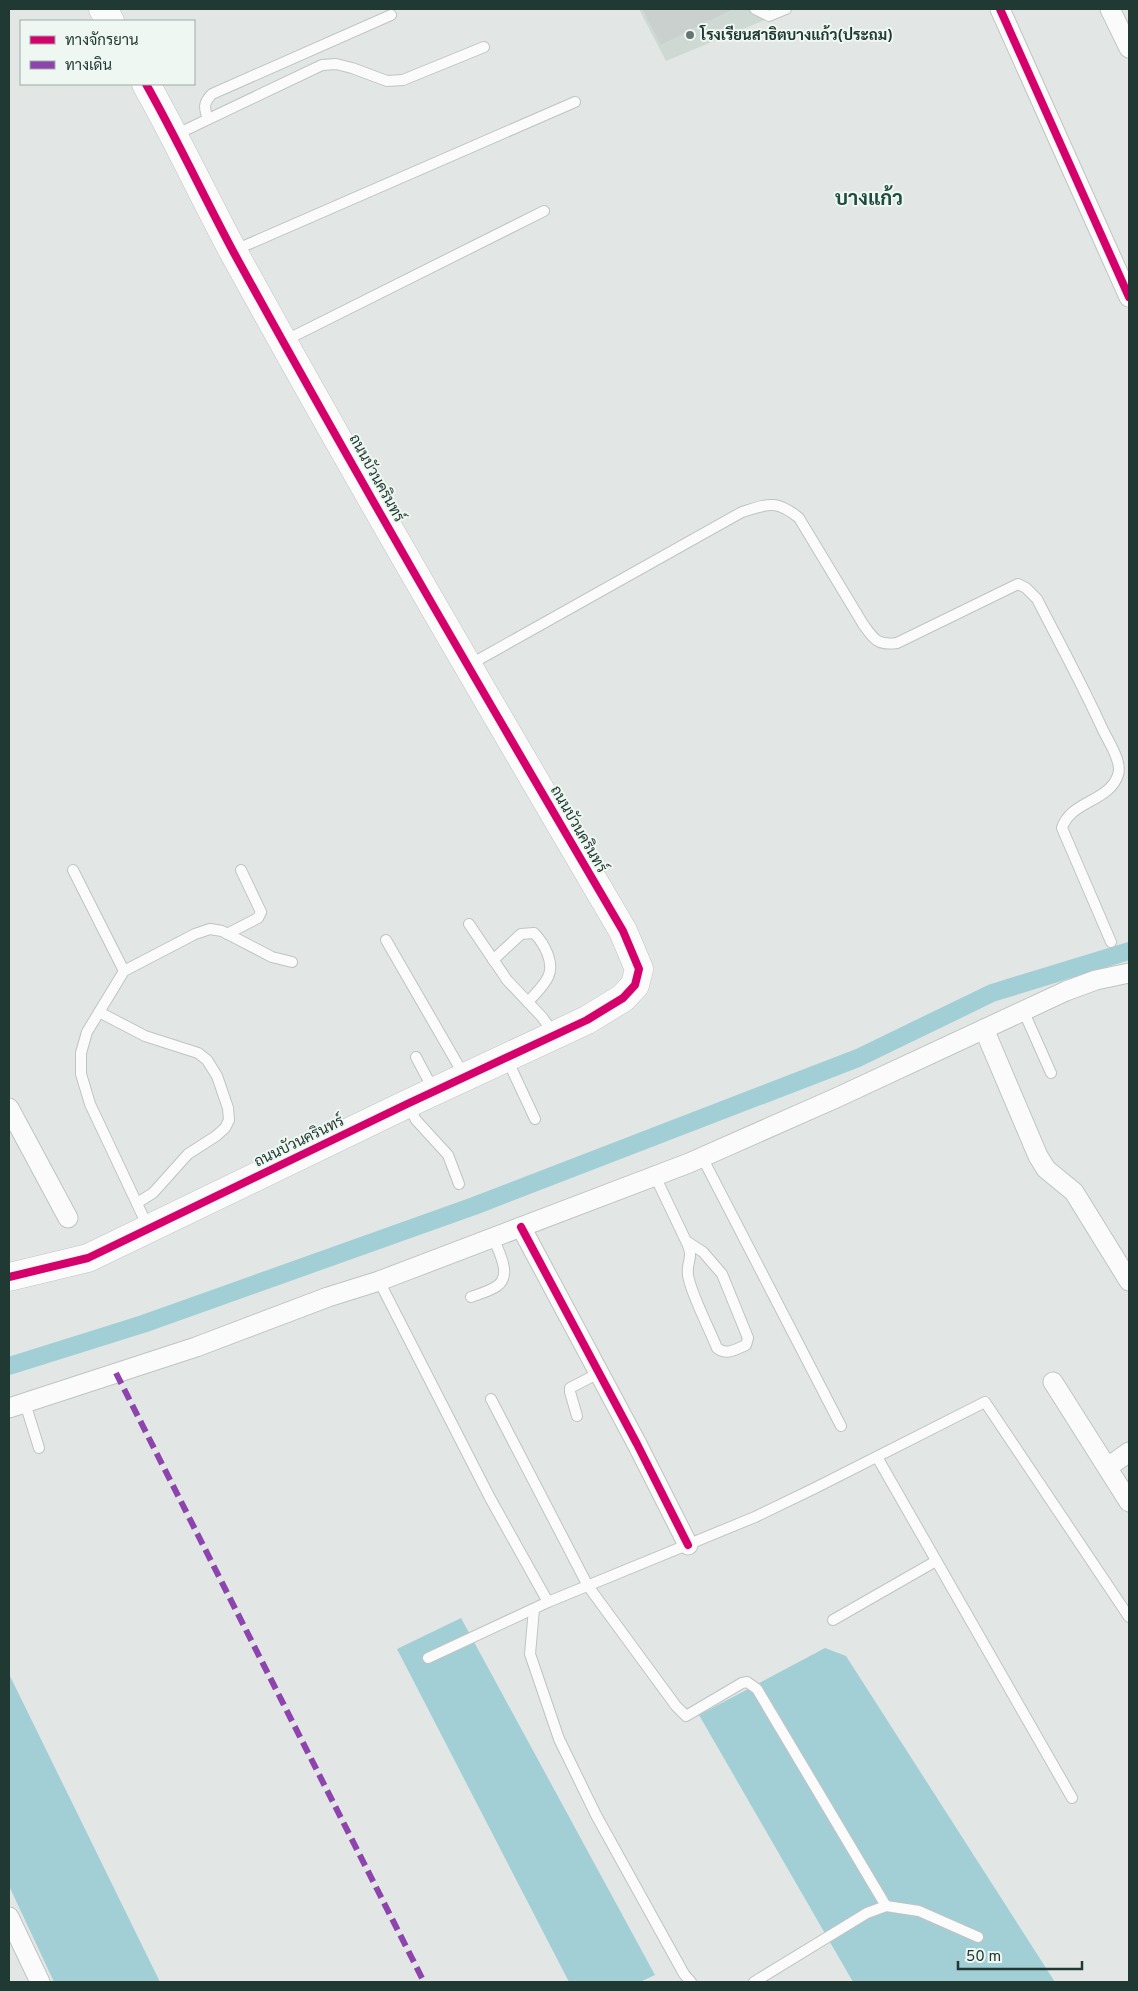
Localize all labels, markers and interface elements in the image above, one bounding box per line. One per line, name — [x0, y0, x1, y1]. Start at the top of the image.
legend — [20, 20, 195, 85]
place label: โรงเรียนสาธิตบางแก้ว(ประถม) — [699, 24, 893, 46]
marker: โรงเรียนสาธิตบางแก้ว(ประถม) — [684, 29, 696, 41]
text: ทางจักรยาน — [65, 31, 139, 51]
text: ทางเดิน — [65, 56, 112, 76]
district label: บางแก้ว — [835, 185, 903, 213]
street label: ถนนบัวนครินทร์ — [344, 430, 409, 526]
street label: ถนนบัวนครินทร์ — [545, 782, 612, 877]
street label: ถนนบัวนครินทร์ — [251, 1111, 348, 1172]
scale bar — [958, 1938, 1082, 1970]
text: 50 m — [966, 1948, 1001, 1967]

